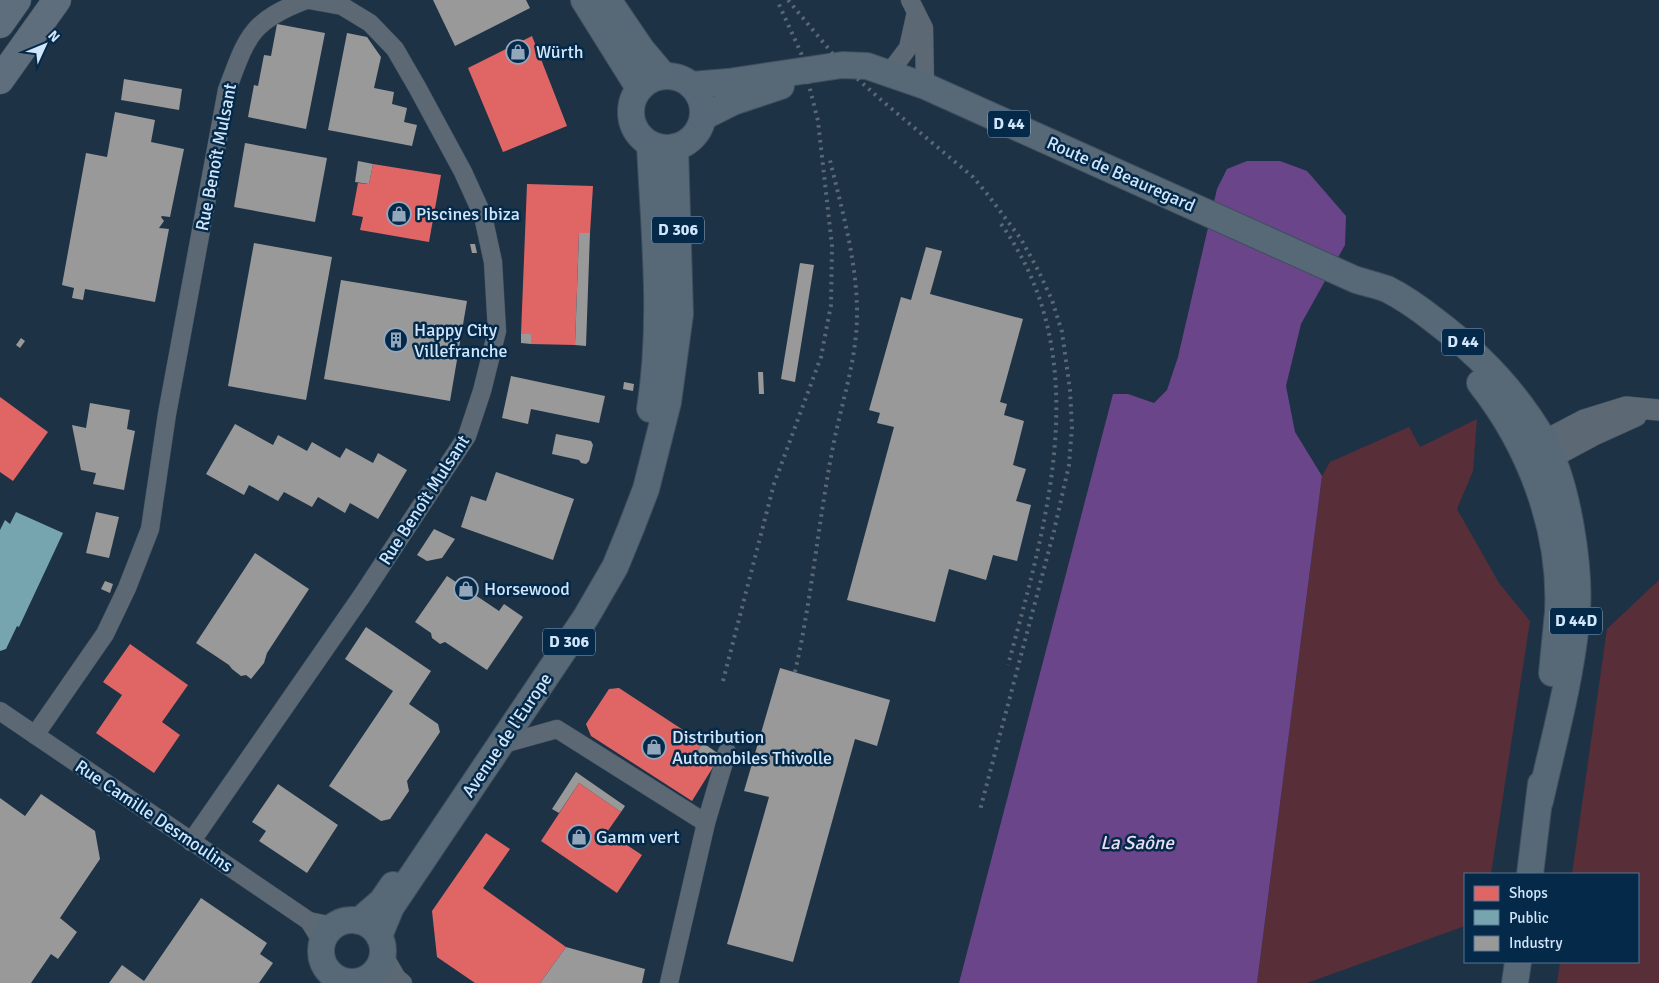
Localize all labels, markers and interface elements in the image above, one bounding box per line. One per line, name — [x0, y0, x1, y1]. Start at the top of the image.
north arrow — [20, 20, 70, 70]
text: N — [44, 27, 63, 46]
shop icon: Würth — [505, 39, 531, 65]
place label: Würth — [536, 41, 584, 63]
street label: Rue Benoît Mulsant — [191, 81, 241, 233]
road number: D 44 — [988, 110, 1030, 138]
street label: Route de Beauregard — [1043, 131, 1199, 217]
shop icon: Piscines Ibiza — [386, 201, 412, 227]
place label: Piscines Ibiza — [416, 203, 520, 225]
road number: D 306 — [652, 216, 704, 244]
place label: Happy City Villefranche — [414, 319, 508, 362]
building icon: Happy City Villefranche — [383, 327, 409, 353]
road number: D 44 — [1442, 328, 1484, 356]
street label: Rue Benoît Mulsant — [374, 431, 474, 569]
shop icon: Horsewood — [453, 576, 479, 602]
place label: Horsewood — [484, 578, 570, 600]
road number: D 44D — [1550, 608, 1602, 634]
road number: D 306 — [543, 628, 595, 656]
street label: Avenue de l'Europe — [457, 669, 557, 801]
place label: Distribution Automobiles Thivolle — [672, 726, 832, 769]
shop icon: Distribution Automobiles Thivolle — [641, 734, 667, 760]
street label: Rue Camille Desmoulins — [71, 755, 237, 877]
shop icon: Gamm vert — [566, 824, 592, 850]
place label: Gamm vert — [596, 826, 680, 848]
water label: La Saône — [1100, 831, 1175, 855]
legend — [1464, 873, 1639, 963]
text: Shops — [1509, 884, 1548, 902]
text: Public — [1509, 909, 1549, 927]
text: Industry — [1509, 934, 1562, 952]

